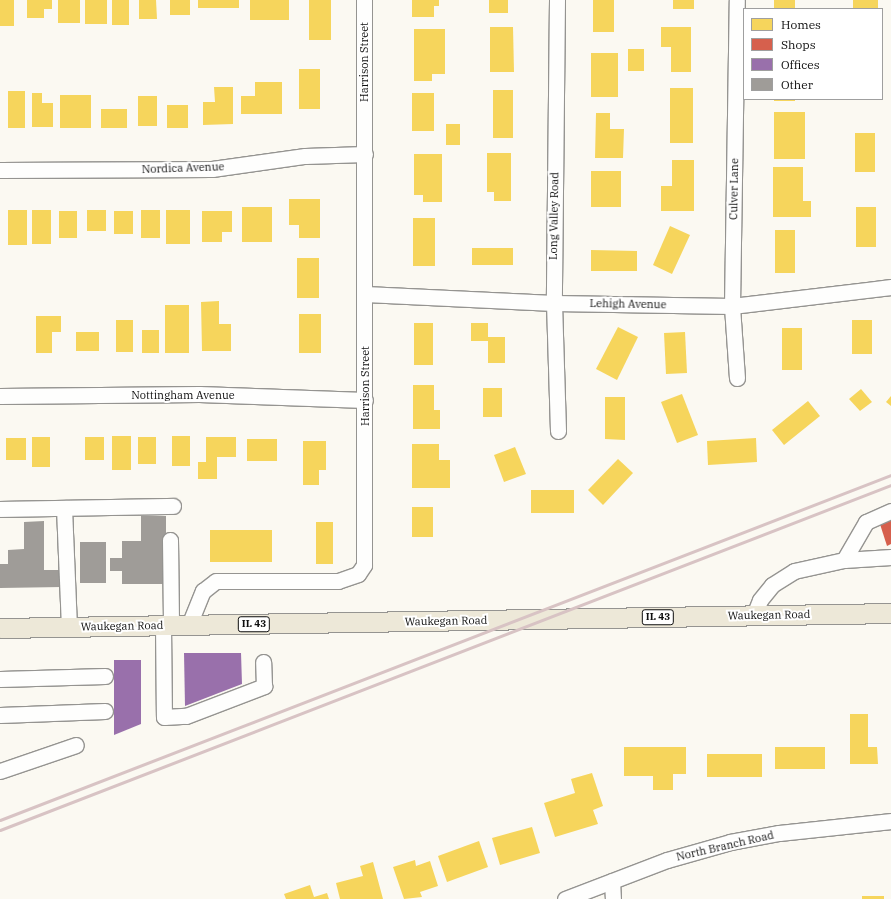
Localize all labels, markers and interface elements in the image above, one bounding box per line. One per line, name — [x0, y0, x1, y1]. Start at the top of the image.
legend — [743, 8, 883, 100]
text: Homes — [781, 17, 821, 32]
street label: Harrison Street — [357, 22, 371, 102]
text: Shops — [781, 37, 816, 52]
text: Offices — [781, 57, 820, 72]
text: Other — [781, 77, 813, 92]
street label: Culver Lane — [727, 158, 741, 220]
street label: Nordica Avenue — [141, 160, 225, 176]
street label: Long Valley Road — [547, 172, 561, 260]
street label: Lehigh Avenue — [589, 297, 667, 311]
street label: Harrison Street — [358, 346, 372, 426]
street label: Nottingham Avenue — [131, 388, 235, 402]
street label: Waukegan Road — [728, 608, 810, 622]
road number: IL 43 — [641, 609, 675, 625]
street label: Waukegan Road — [405, 614, 487, 628]
road number: IL 43 — [237, 616, 271, 632]
street label: Waukegan Road — [81, 619, 163, 633]
street label: North Branch Road — [675, 828, 775, 864]

